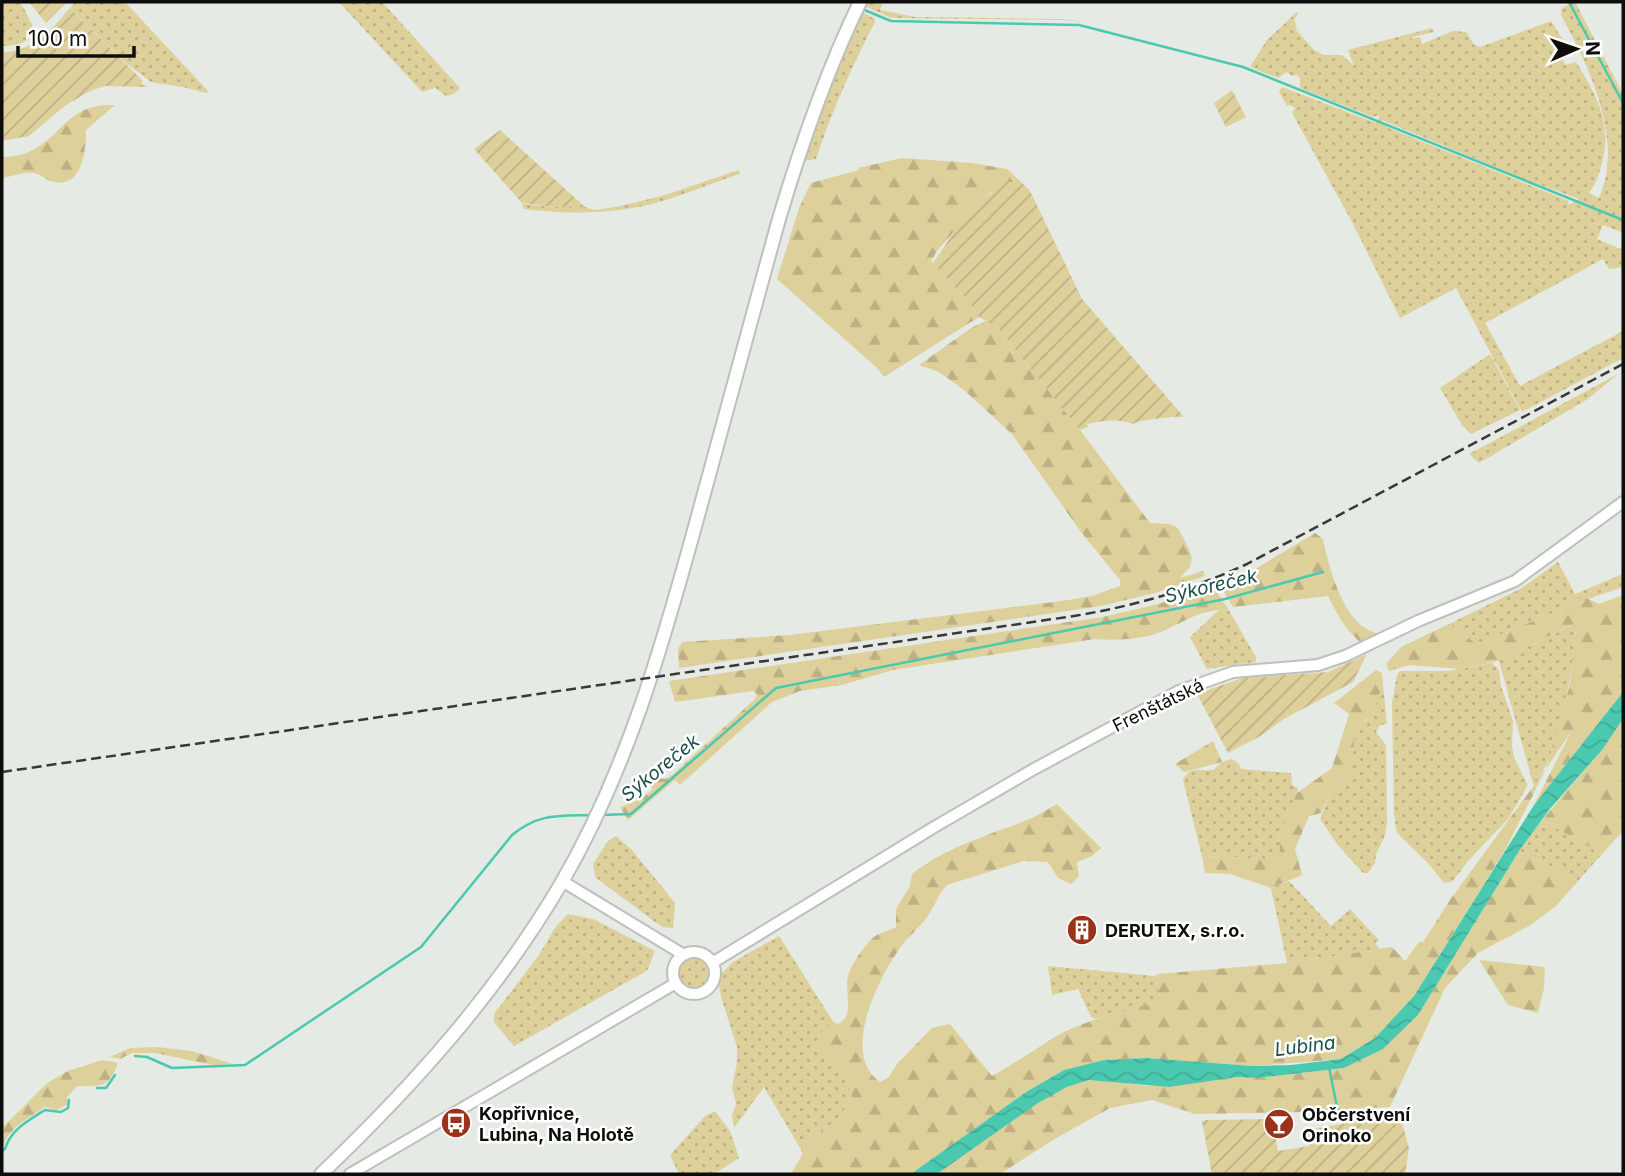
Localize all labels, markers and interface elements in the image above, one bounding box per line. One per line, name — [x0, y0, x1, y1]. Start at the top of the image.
scale bar — [18, 14, 133, 58]
north arrow — [1541, 14, 1611, 84]
text: 100 m — [28, 26, 87, 51]
text: N — [1581, 41, 1604, 56]
water label: Sýkoreček — [1162, 564, 1260, 608]
street label: Frenštátská — [1109, 674, 1207, 736]
water label: Sýkoreček — [616, 729, 704, 807]
building icon: DERUTEX, s.r.o. — [1065, 913, 1099, 947]
place label: DERUTEX, s.r.o. — [1105, 920, 1245, 941]
water label: Lubina — [1273, 1031, 1337, 1061]
place label: Kopřivnice, Lubina, Na Holotě — [479, 1103, 634, 1145]
place label: Občerstvení Orinoko — [1302, 1104, 1411, 1146]
bus stop icon: Kopřivnice, Lubina, Na Holotě — [439, 1106, 473, 1140]
bar icon: Občerstvení Orinoko — [1262, 1107, 1296, 1141]

